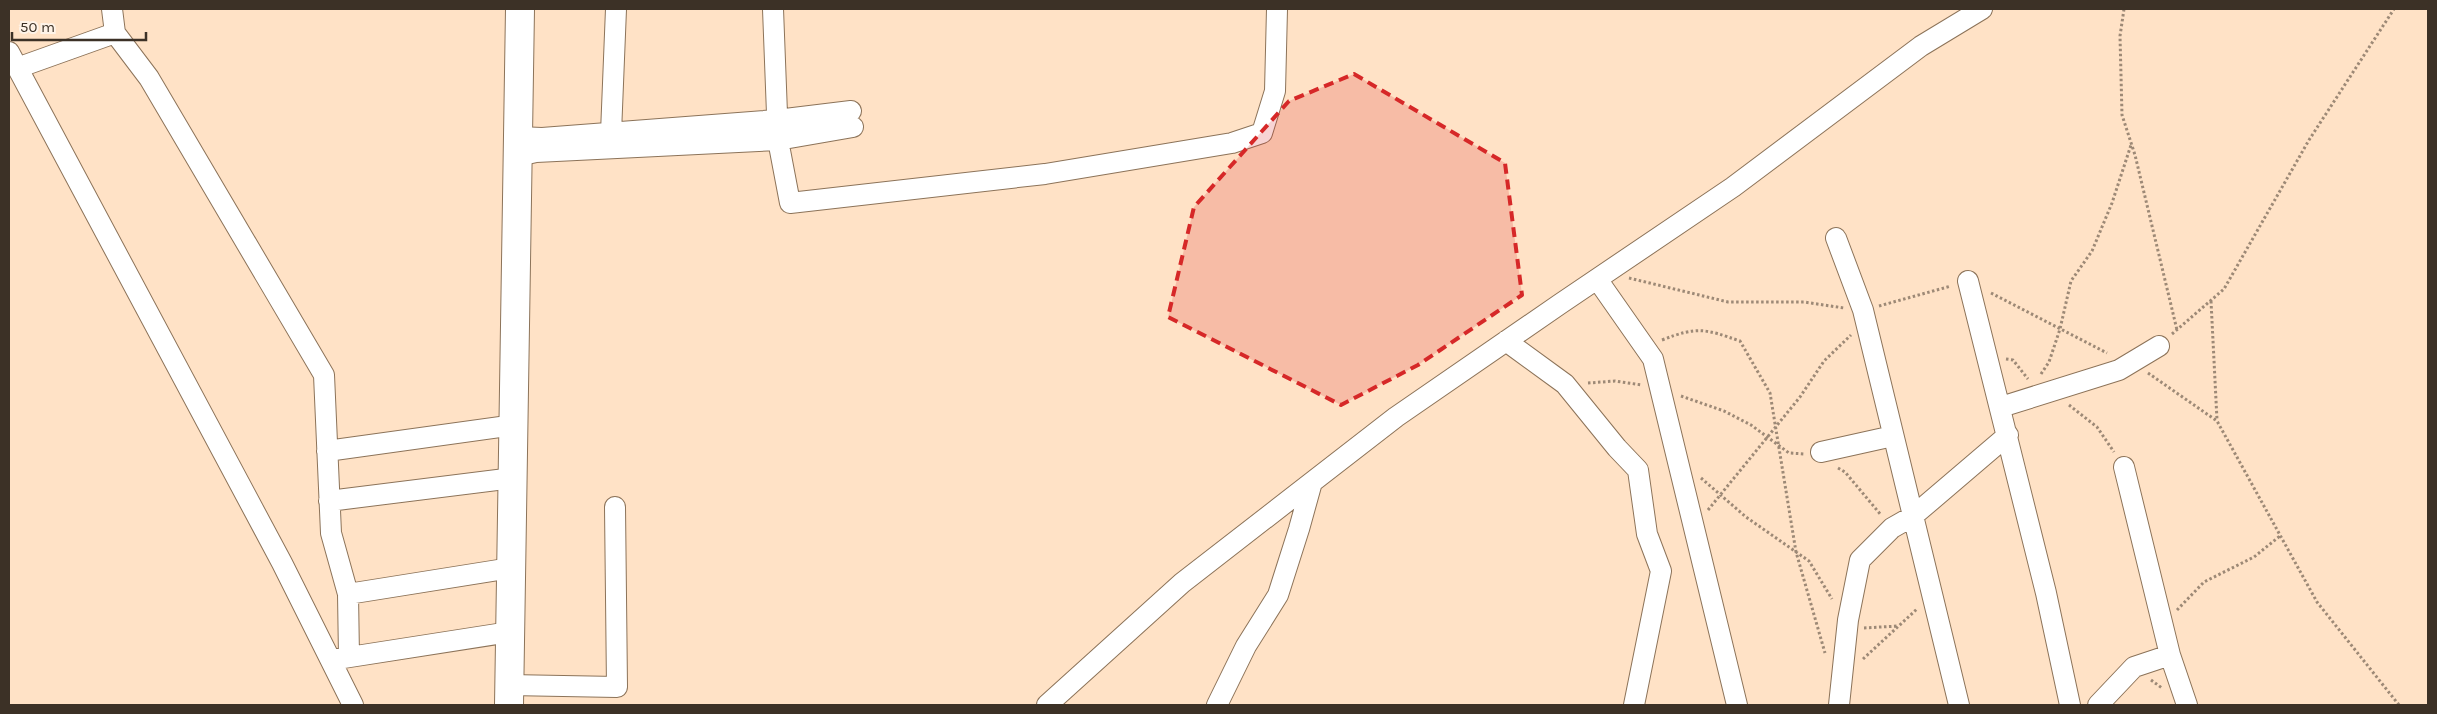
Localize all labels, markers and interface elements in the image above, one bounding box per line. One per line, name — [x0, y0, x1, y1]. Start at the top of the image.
scale bar — [12, 10, 146, 42]
text: 50 m — [20, 18, 55, 36]

